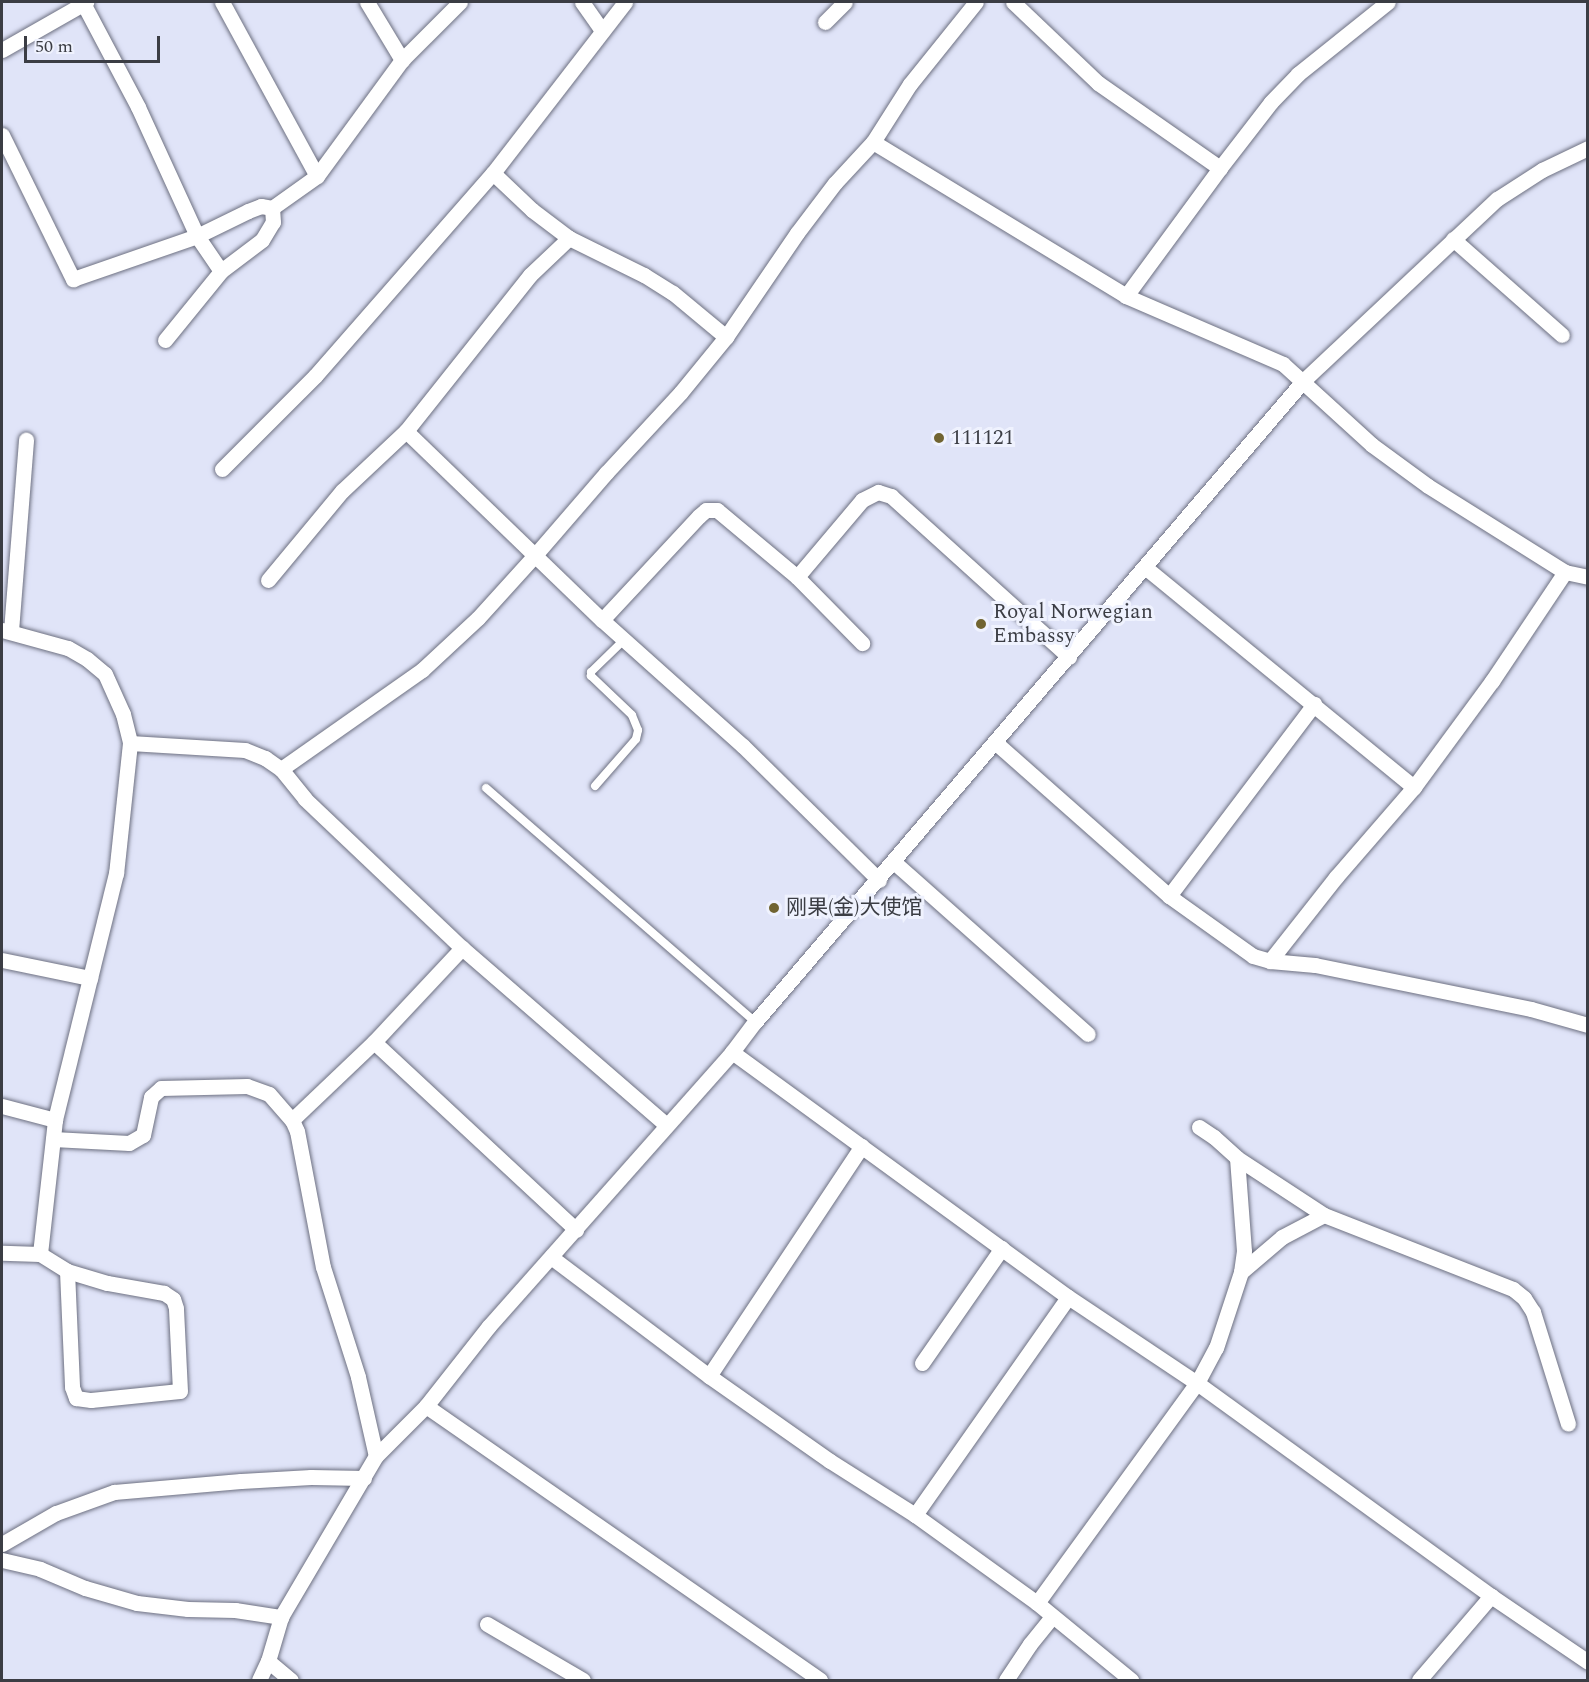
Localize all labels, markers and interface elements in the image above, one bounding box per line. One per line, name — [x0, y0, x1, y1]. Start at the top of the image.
scale bar — [27, 24, 164, 62]
text: 50 m — [35, 33, 73, 60]
place label: 111121 — [951, 425, 1014, 451]
marker: 111121 — [932, 431, 946, 445]
place label: Royal Norwegian Embassy — [993, 599, 1153, 649]
marker: Royal Norwegian Embassy — [974, 617, 988, 631]
place label: 刚果(金)大使馆 — [786, 895, 922, 921]
marker: 刚果(金)大使馆 — [767, 901, 781, 915]

